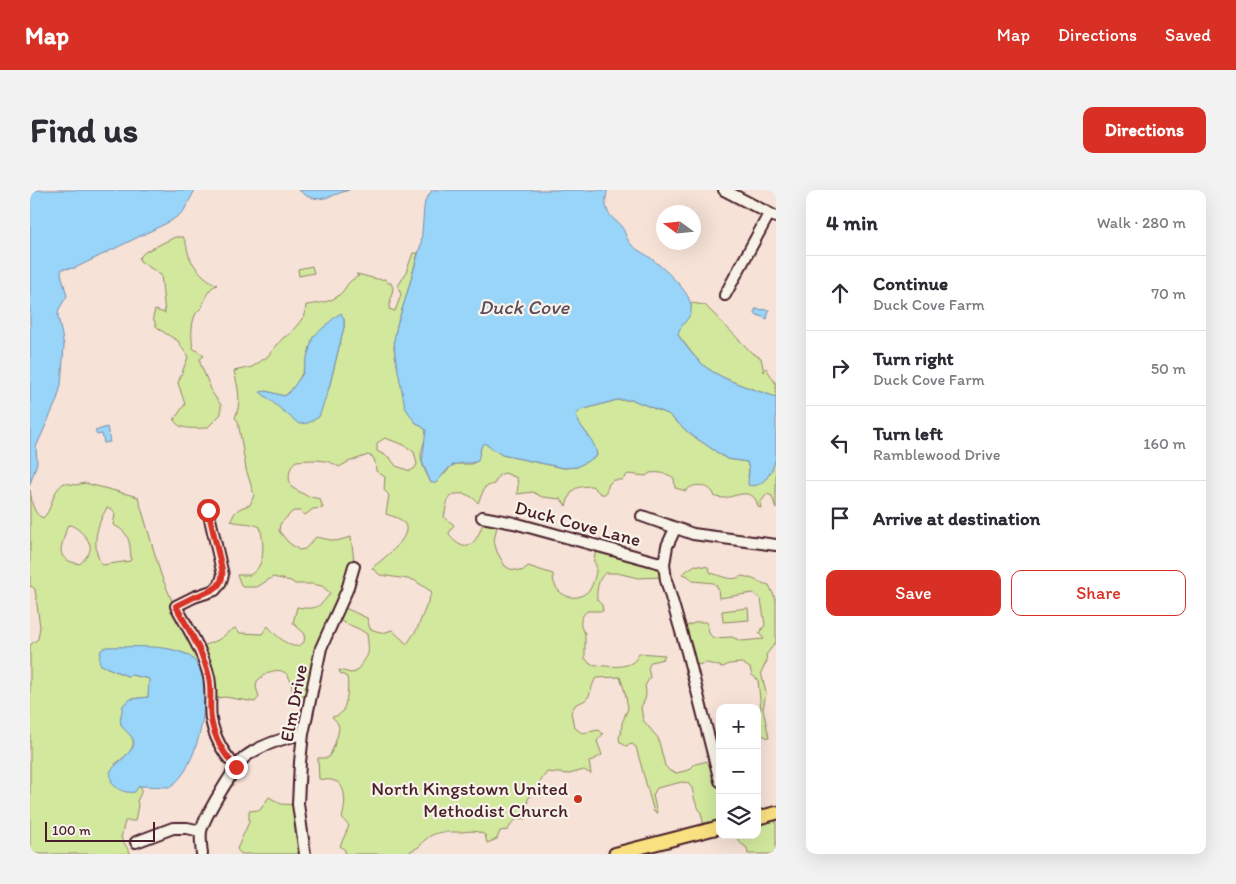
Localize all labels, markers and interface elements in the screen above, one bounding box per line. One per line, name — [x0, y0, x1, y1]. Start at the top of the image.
text: Map — [25, 21, 69, 50]
text: Map — [997, 24, 1030, 46]
text: Directions — [1058, 24, 1137, 46]
text: Saved — [1165, 24, 1211, 46]
button: Directions — [1083, 107, 1206, 153]
text: Find us — [30, 109, 138, 151]
north arrow — [656, 205, 701, 250]
text: 4 min — [826, 210, 878, 235]
text: Walk · 280 m — [1097, 213, 1186, 232]
text: Continue — [873, 272, 948, 295]
icon: ahead — [826, 279, 854, 307]
text: 70 m — [1151, 284, 1186, 303]
water label: Duck Cove — [479, 295, 571, 319]
text: Duck Cove Farm — [873, 295, 985, 314]
text: Turn right — [873, 347, 954, 370]
icon: right — [826, 354, 854, 382]
text: 50 m — [1151, 359, 1186, 378]
text: Duck Cove Farm — [873, 370, 985, 389]
text: Turn left — [873, 422, 943, 445]
icon: left — [826, 429, 854, 457]
text: 160 m — [1143, 434, 1186, 453]
text: Ramblewood Drive — [873, 445, 1000, 464]
street label: Duck Cove Lane — [512, 496, 643, 551]
route start — [197, 499, 220, 522]
icon: arrive — [826, 504, 854, 532]
text: Arrive at destination — [873, 507, 1040, 530]
button: Save — [826, 570, 1001, 616]
button: Share — [1011, 570, 1186, 616]
street label: Elm Drive — [275, 662, 312, 744]
map controls — [716, 704, 761, 839]
button: + — [716, 704, 761, 749]
button: − — [716, 749, 761, 794]
route end — [225, 756, 248, 779]
place label: North Kingstown United Methodist Church — [371, 777, 569, 822]
marker: North Kingstown United Methodist Church — [572, 793, 584, 805]
button: layers — [716, 794, 761, 839]
scale bar — [45, 819, 155, 842]
text: 100 m — [52, 822, 91, 839]

